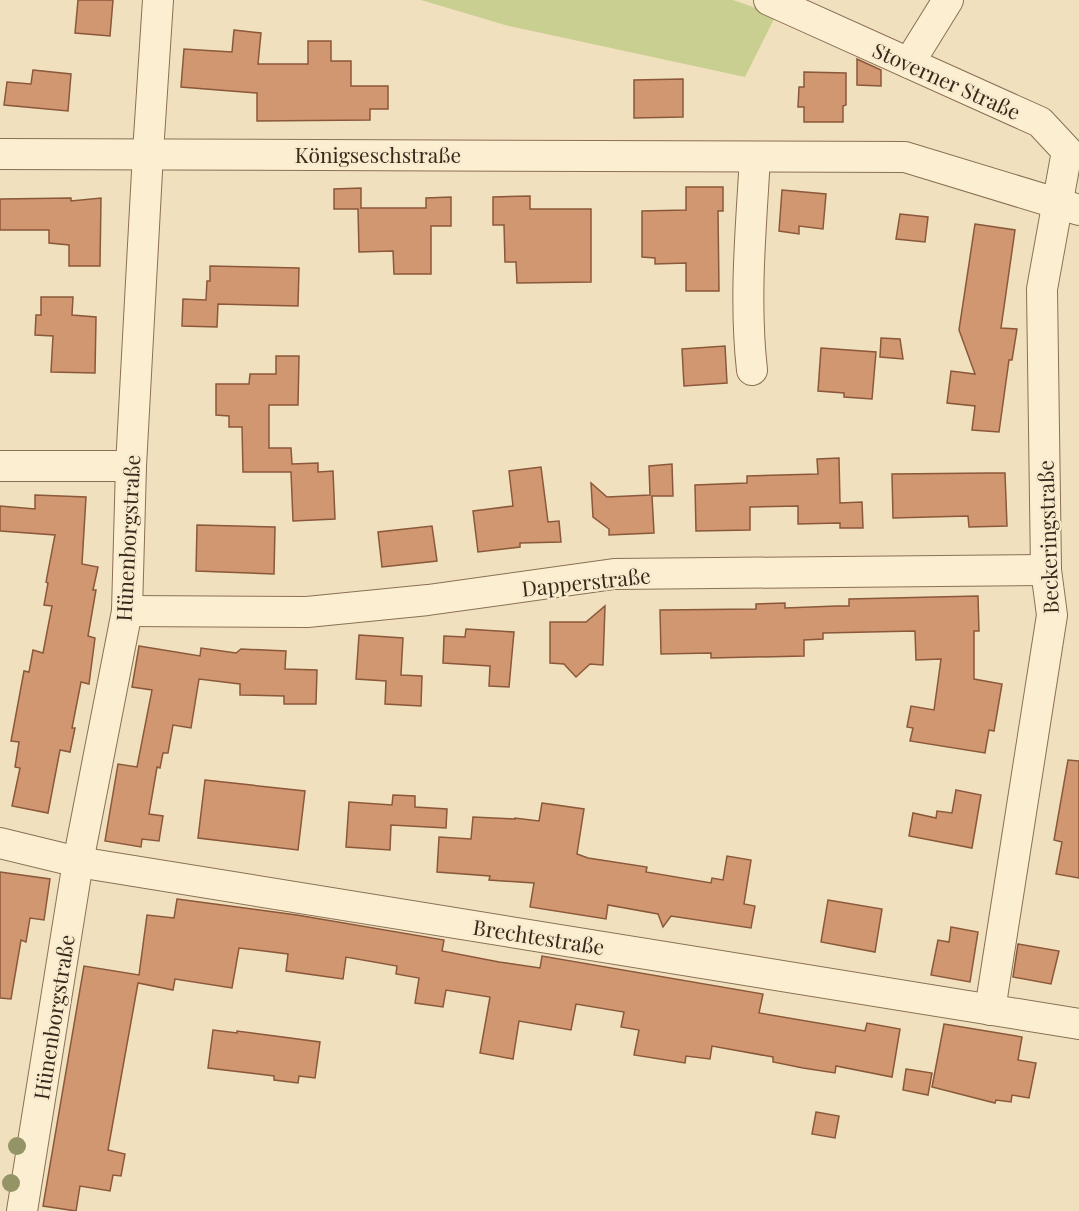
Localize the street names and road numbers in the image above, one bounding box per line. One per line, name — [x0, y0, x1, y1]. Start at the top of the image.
street label: Stoverner Straße — [869, 35, 1025, 125]
street label: Königseschstraße — [295, 140, 461, 168]
street label: Hünenborgstraße — [109, 454, 145, 622]
street label: Beckeringstraße — [1030, 460, 1064, 614]
street label: Dapperstraße — [520, 560, 652, 602]
street label: Brechtestraße — [471, 912, 607, 960]
street label: Hünenborgstraße — [26, 932, 80, 1102]

